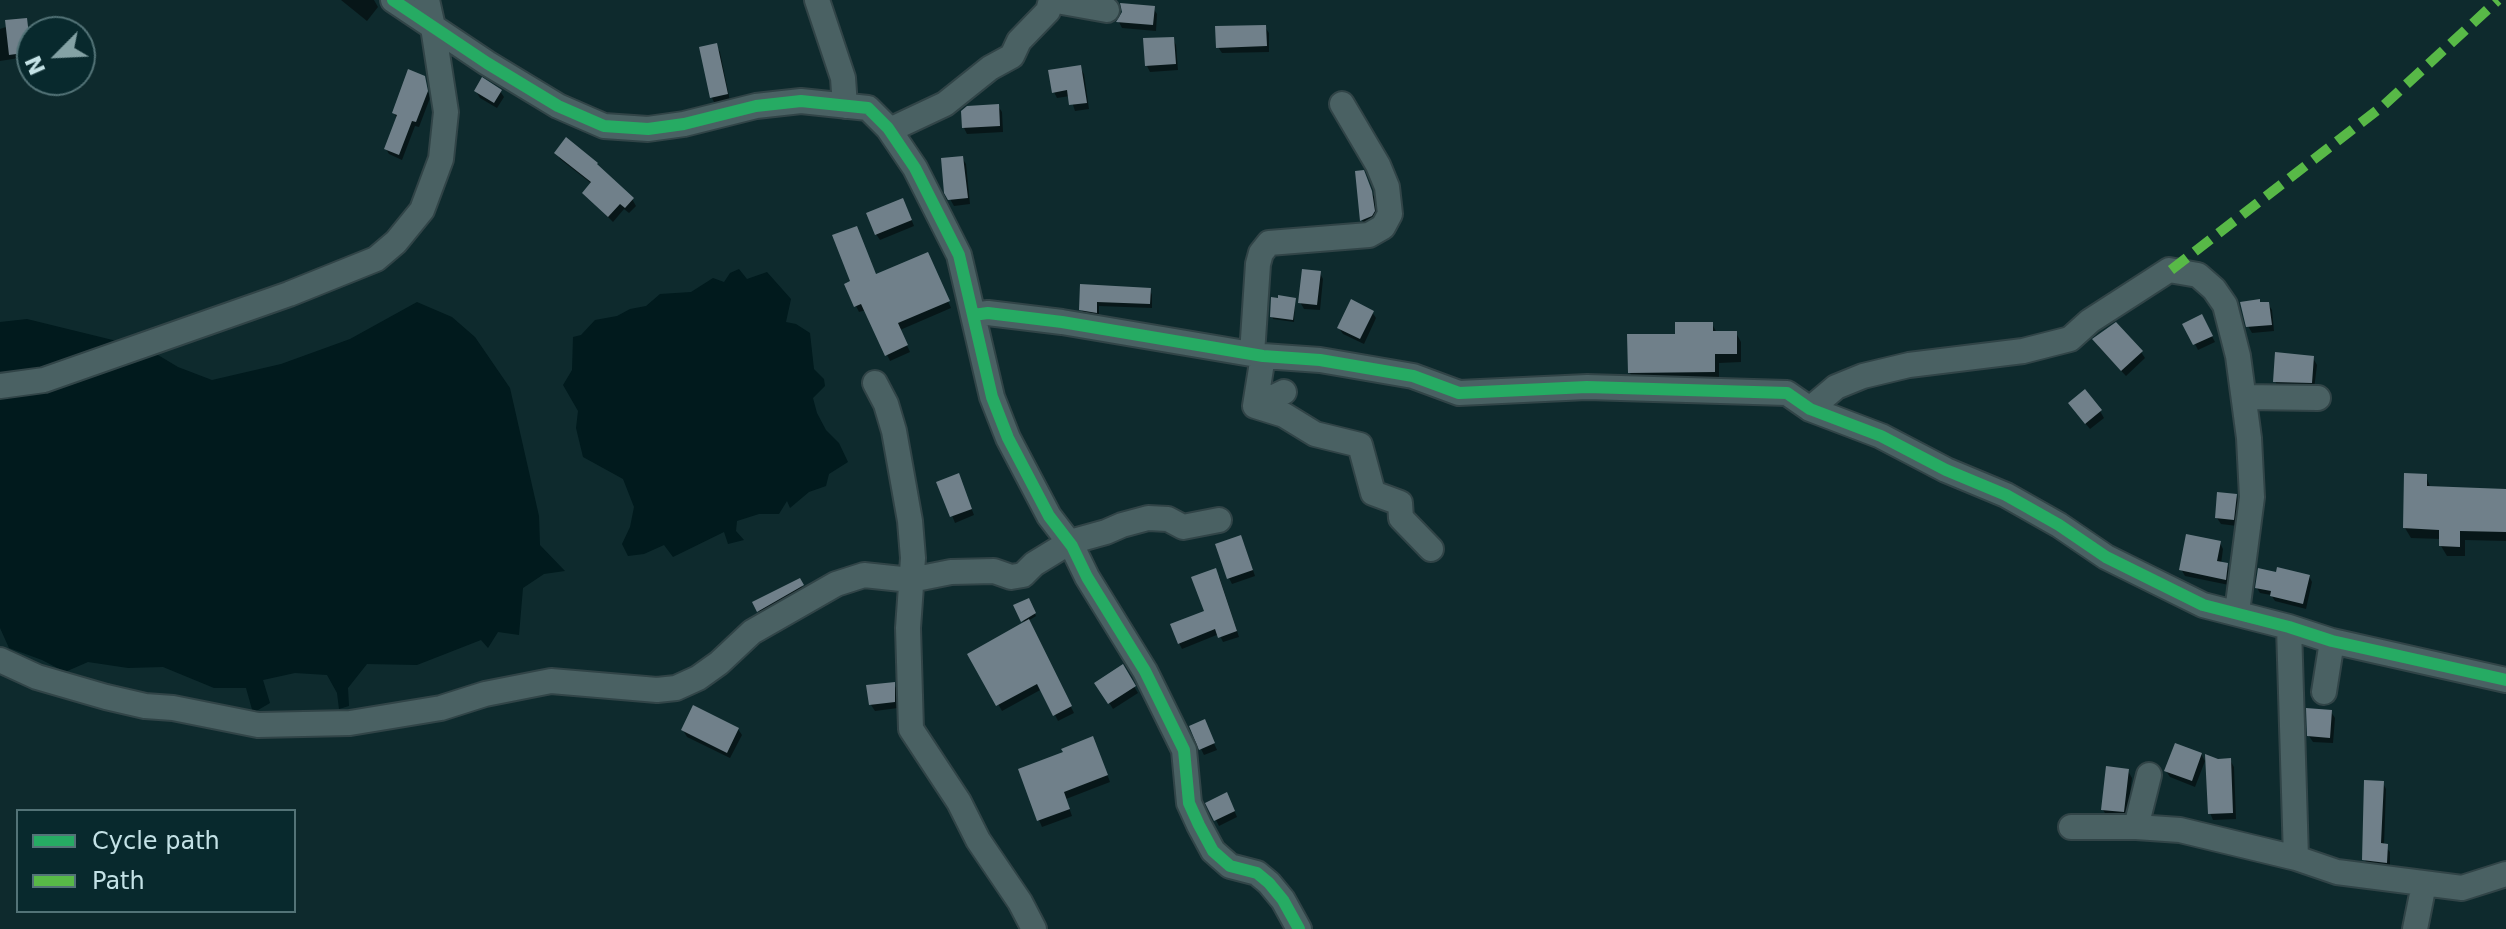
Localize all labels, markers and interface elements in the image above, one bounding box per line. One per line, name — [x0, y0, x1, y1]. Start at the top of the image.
north arrow — [16, 16, 96, 96]
text: N — [20, 52, 51, 79]
legend — [16, 809, 296, 913]
text: Cycle path — [92, 827, 220, 855]
text: Path — [92, 867, 145, 895]

